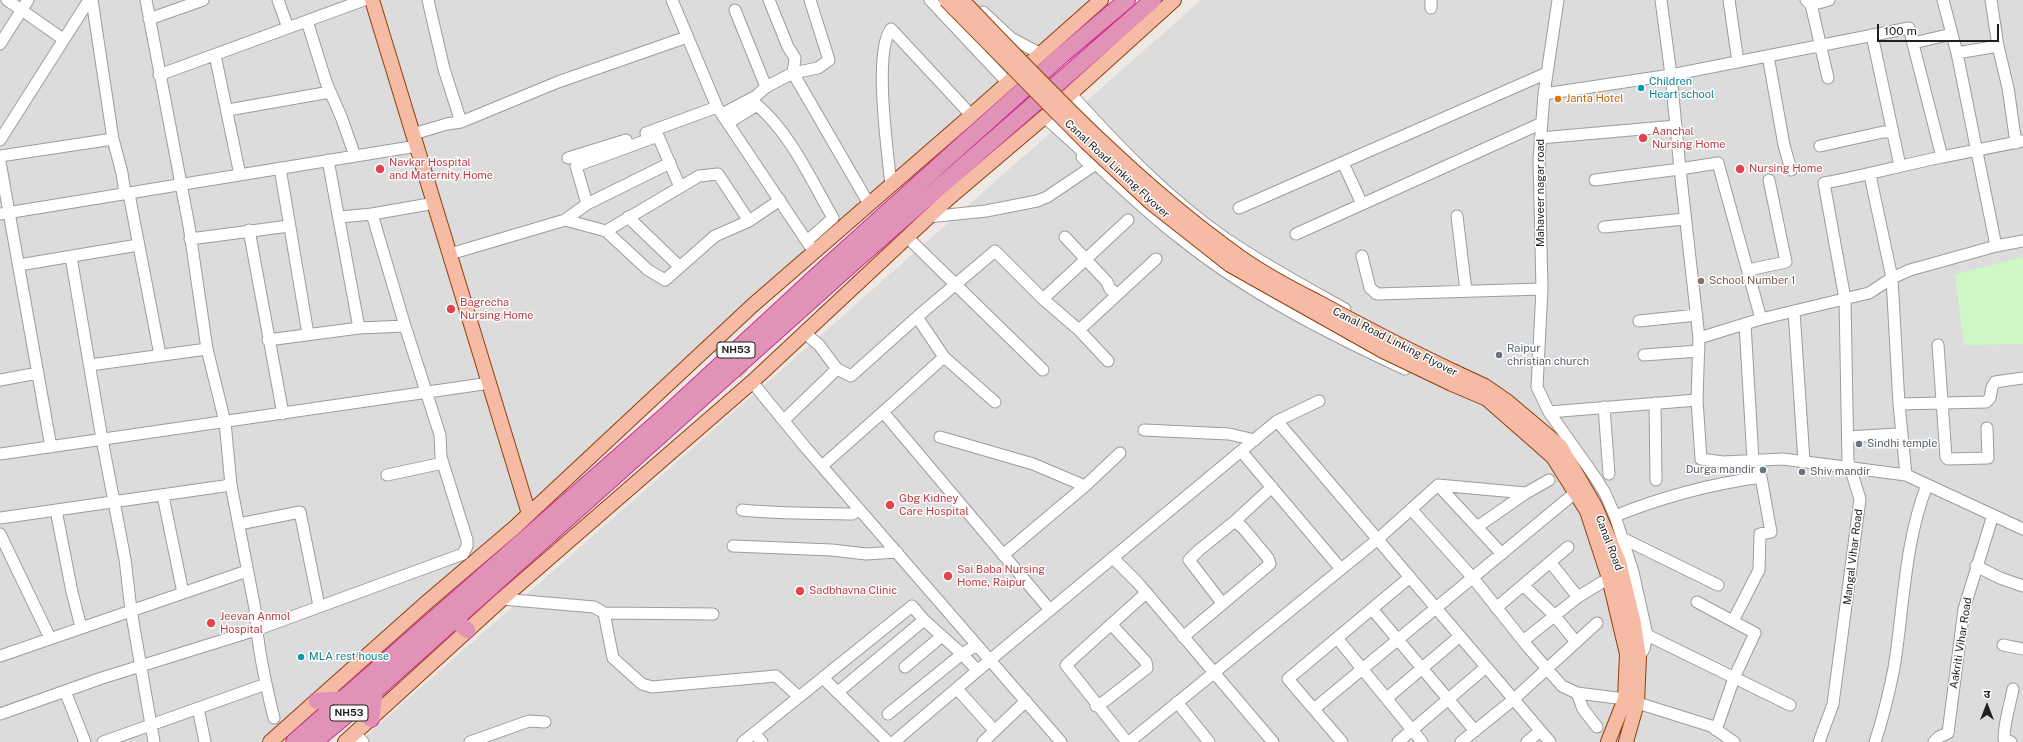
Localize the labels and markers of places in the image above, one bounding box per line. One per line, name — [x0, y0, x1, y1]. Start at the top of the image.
place label: Children Heart school — [1649, 75, 1714, 101]
marker: Children Heart school — [1636, 83, 1646, 93]
place label: Janta Hotel — [1566, 92, 1623, 106]
marker: Janta Hotel — [1553, 94, 1563, 104]
place label: Aanchal Nursing Home — [1652, 125, 1726, 151]
marker: Aanchal Nursing Home — [1637, 132, 1649, 144]
place label: Navkar Hospital and Maternity Home — [389, 156, 493, 182]
place label: Nursing Home — [1749, 162, 1823, 176]
marker: Navkar Hospital and Maternity Home — [374, 163, 386, 175]
marker: Nursing Home — [1734, 163, 1746, 175]
place label: School Number 1 — [1709, 274, 1796, 288]
marker: School Number 1 — [1696, 276, 1706, 286]
place label: Bagrecha Nursing Home — [460, 296, 534, 322]
marker: Bagrecha Nursing Home — [445, 303, 457, 315]
place label: Raipur christian church — [1507, 342, 1589, 368]
marker: Raipur christian church — [1494, 350, 1504, 360]
place label: Sindhi temple — [1867, 437, 1938, 451]
marker: Sindhi temple — [1854, 439, 1864, 449]
place label: Durga mandir — [1686, 463, 1755, 477]
marker: Durga mandir — [1758, 465, 1768, 475]
place label: Shiv mandir — [1810, 465, 1870, 479]
marker: Shiv mandir — [1797, 467, 1807, 477]
place label: Gbg Kidney Care Hospital — [899, 492, 969, 518]
marker: Gbg Kidney Care Hospital — [884, 499, 896, 511]
place label: Sai Baba Nursing Home, Raipur — [957, 563, 1045, 589]
marker: Sai Baba Nursing Home, Raipur — [942, 570, 954, 582]
place label: Sadbhavna Clinic — [809, 584, 897, 598]
marker: Sadbhavna Clinic — [794, 585, 806, 597]
place label: Jeevan Anmol Hospital — [220, 610, 290, 636]
marker: Jeevan Anmol Hospital — [205, 617, 217, 629]
place label: MLA rest house — [309, 650, 389, 664]
marker: MLA rest house — [296, 652, 306, 662]

